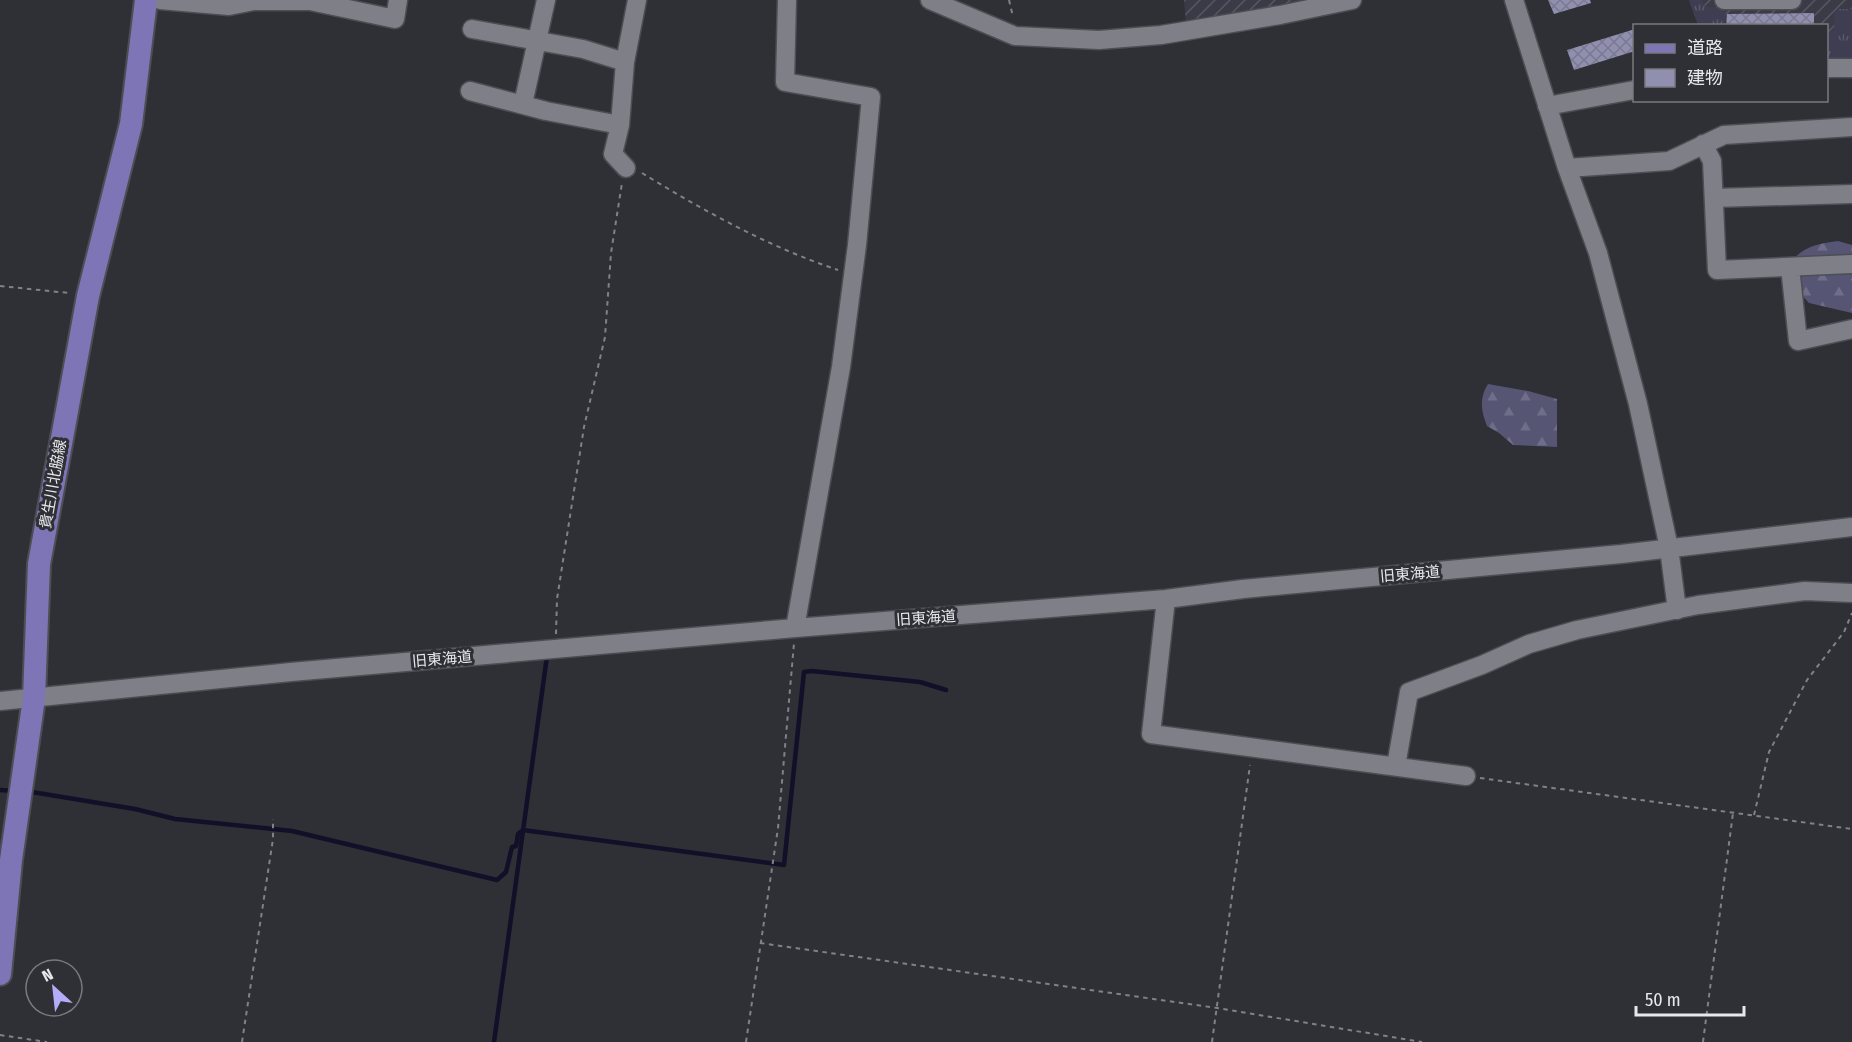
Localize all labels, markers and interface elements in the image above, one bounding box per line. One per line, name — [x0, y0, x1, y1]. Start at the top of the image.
legend — [1633, 24, 1828, 102]
text: 道路 — [1687, 37, 1723, 59]
text: 建物 — [1687, 67, 1723, 89]
street label: 貴生川北脇線 — [36, 438, 70, 530]
street label: 旧東海道 — [1379, 562, 1441, 586]
street label: 旧東海道 — [895, 607, 957, 629]
street label: 旧東海道 — [411, 647, 473, 671]
north arrow — [24, 958, 84, 1018]
text: N — [39, 964, 56, 986]
scale bar — [1636, 979, 1744, 1017]
text: 50 m — [1645, 989, 1681, 1011]

